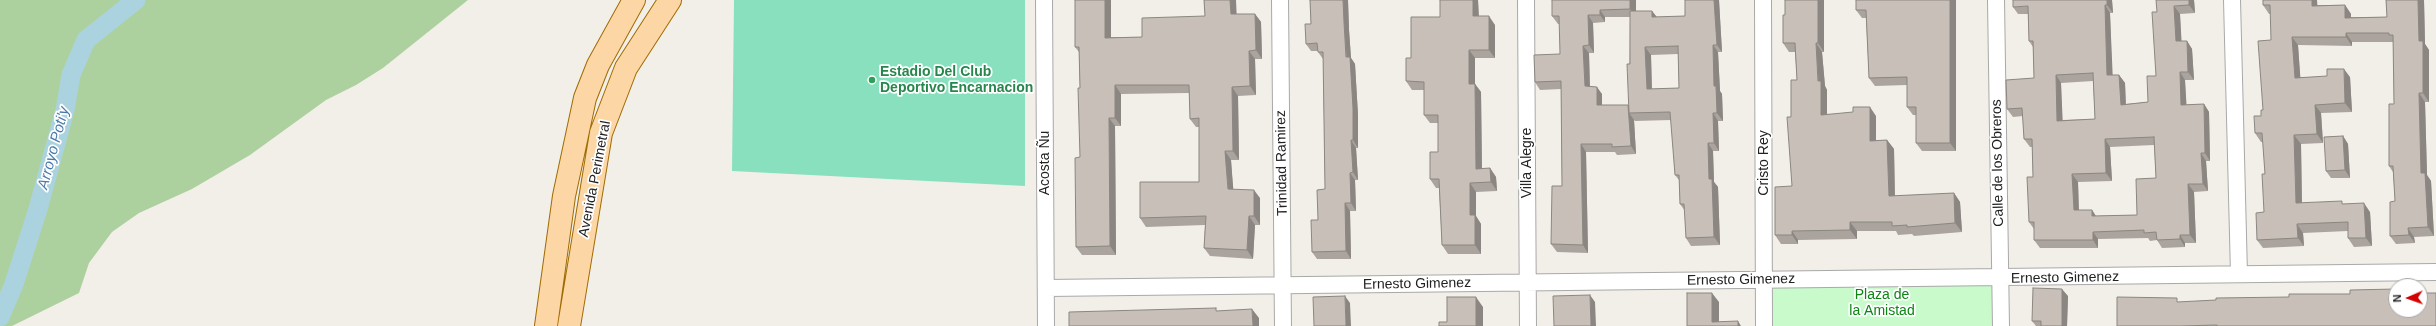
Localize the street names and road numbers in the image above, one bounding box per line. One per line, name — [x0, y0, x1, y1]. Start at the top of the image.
street label: Calle de los Obreros — [1988, 99, 2008, 227]
street label: Trinidad Ramirez — [1273, 110, 1291, 216]
street label: Avenida Perimetral — [575, 119, 615, 239]
street label: Villa Alegre — [1519, 128, 1535, 198]
street label: Cristo Rey — [1756, 130, 1772, 196]
street label: Acosta Ñu — [1037, 131, 1053, 195]
street label: Ernesto Gimenez — [2011, 269, 2119, 287]
street label: Ernesto Gimenez — [1687, 271, 1795, 289]
street label: Ernesto Gimenez — [1363, 275, 1471, 293]

